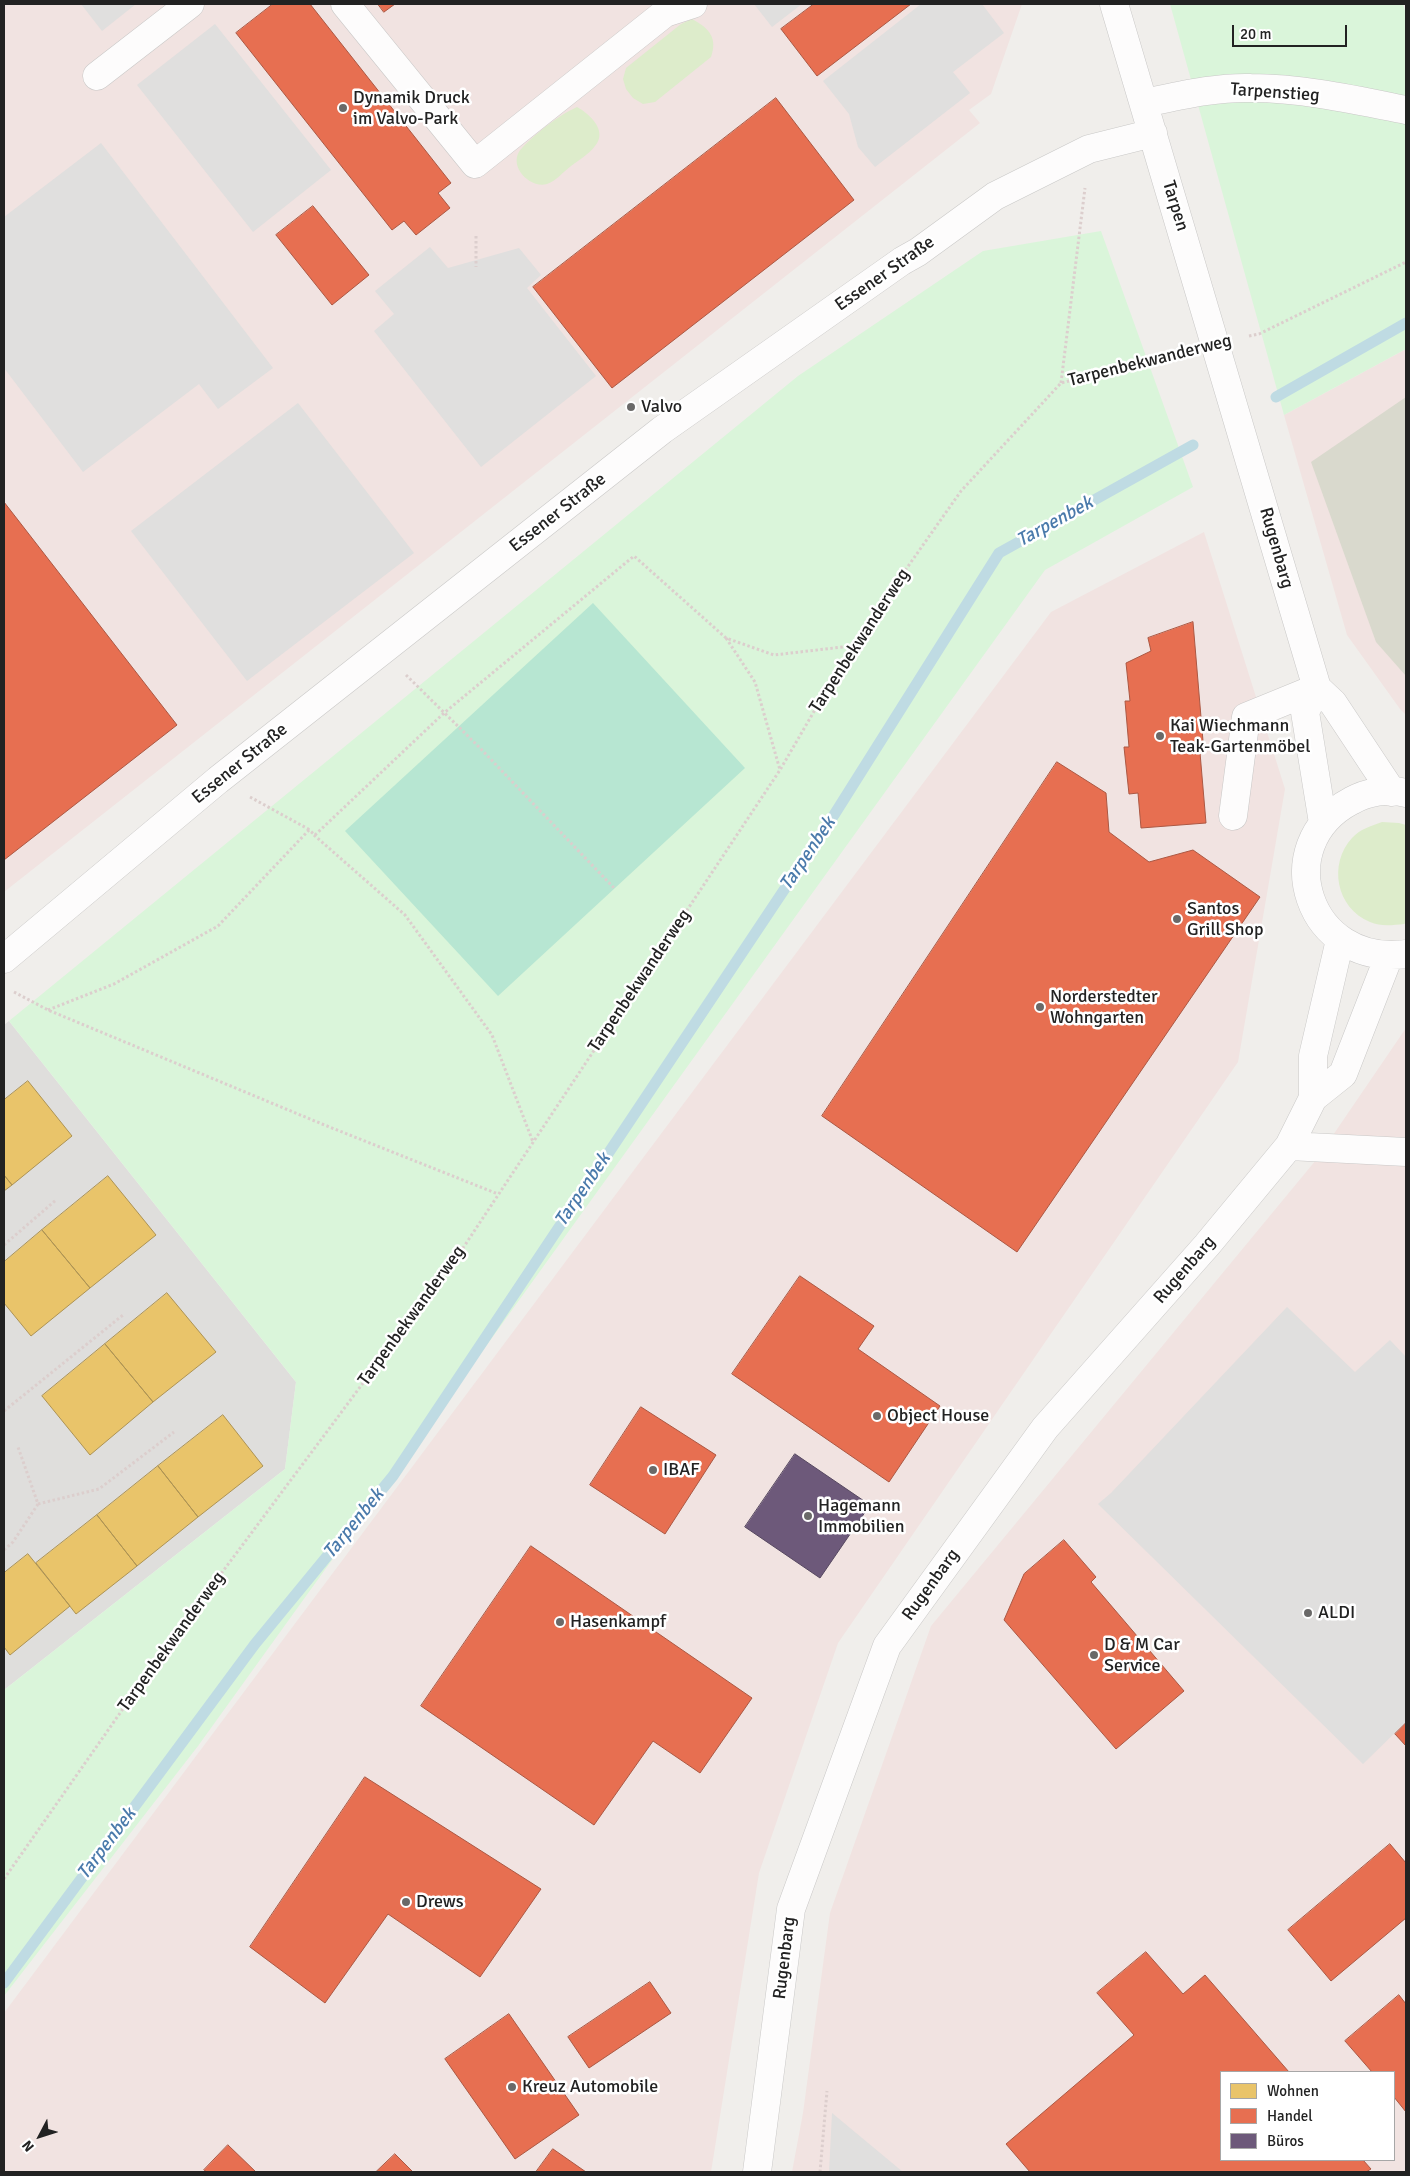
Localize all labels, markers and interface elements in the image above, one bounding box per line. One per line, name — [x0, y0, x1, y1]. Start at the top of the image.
scale bar — [1235, 15, 1350, 47]
text: 20 m — [1240, 25, 1271, 43]
street label: Tarpenstieg — [1230, 79, 1320, 107]
place label: Dynamik Druck im Valvo-Park — [353, 87, 470, 130]
marker: Dynamik Druck im Valvo-Park — [337, 102, 349, 114]
street label: Tarpen — [1157, 178, 1193, 234]
street label: Essener Straße — [831, 232, 939, 316]
street label: Tarpenbekwanderweg — [1066, 330, 1234, 392]
place label: Valvo — [641, 396, 682, 418]
marker: Valvo — [625, 401, 637, 413]
street label: Essener Straße — [505, 469, 611, 557]
water label: Tarpenbek — [1013, 492, 1097, 552]
street label: Rugenbarg — [1254, 505, 1298, 591]
street label: Tarpenbekwanderweg — [805, 565, 915, 717]
place label: Kai Wiechmann Teak-Gartenmöbel — [1170, 715, 1311, 758]
street label: Essener Straße — [188, 719, 292, 809]
marker: Kai Wiechmann Teak-Gartenmöbel — [1154, 730, 1166, 742]
water label: Tarpenbek — [775, 813, 841, 895]
place label: Santos Grill Shop — [1187, 898, 1263, 941]
street label: Tarpenbekwanderweg — [584, 905, 696, 1057]
marker: Santos Grill Shop — [1171, 913, 1183, 925]
place label: Norderstedter Wohngarten — [1050, 986, 1158, 1028]
marker: Norderstedter Wohngarten — [1034, 1001, 1046, 1013]
water label: Tarpenbek — [550, 1149, 616, 1231]
street label: Rugenbarg — [1150, 1232, 1220, 1308]
street label: Tarpenbekwanderweg — [354, 1242, 470, 1390]
place label: Object House — [887, 1405, 989, 1427]
marker: Object House — [871, 1410, 883, 1422]
place label: IBAF — [663, 1459, 700, 1481]
marker: IBAF — [647, 1464, 659, 1476]
water label: Tarpenbek — [319, 1484, 389, 1564]
place label: Hagemann Immobilien — [818, 1495, 905, 1538]
marker: Hagemann Immobilien — [802, 1510, 814, 1522]
street label: Rugenbarg — [898, 1545, 964, 1625]
street label: Tarpenbekwanderweg — [114, 1568, 230, 1716]
place label: ALDI — [1318, 1602, 1355, 1624]
marker: ALDI — [1302, 1607, 1314, 1619]
place label: Hasenkampf — [570, 1611, 666, 1633]
marker: Hasenkampf — [554, 1616, 566, 1628]
place label: D & M Car Service — [1104, 1634, 1180, 1676]
marker: D & M Car Service — [1088, 1649, 1100, 1661]
water label: Tarpenbek — [73, 1804, 141, 1884]
place label: Drews — [416, 1891, 464, 1913]
marker: Drews — [400, 1896, 412, 1908]
street label: Rugenbarg — [769, 1915, 801, 2001]
legend — [1220, 2071, 1395, 2161]
place label: Kreuz Automobile — [522, 2076, 658, 2098]
marker: Kreuz Automobile — [506, 2081, 518, 2093]
text: Wohnen — [1267, 2082, 1319, 2100]
text: Handel — [1267, 2107, 1313, 2125]
north arrow — [15, 2111, 65, 2161]
text: Büros — [1267, 2132, 1304, 2150]
text: N — [18, 2137, 38, 2155]

